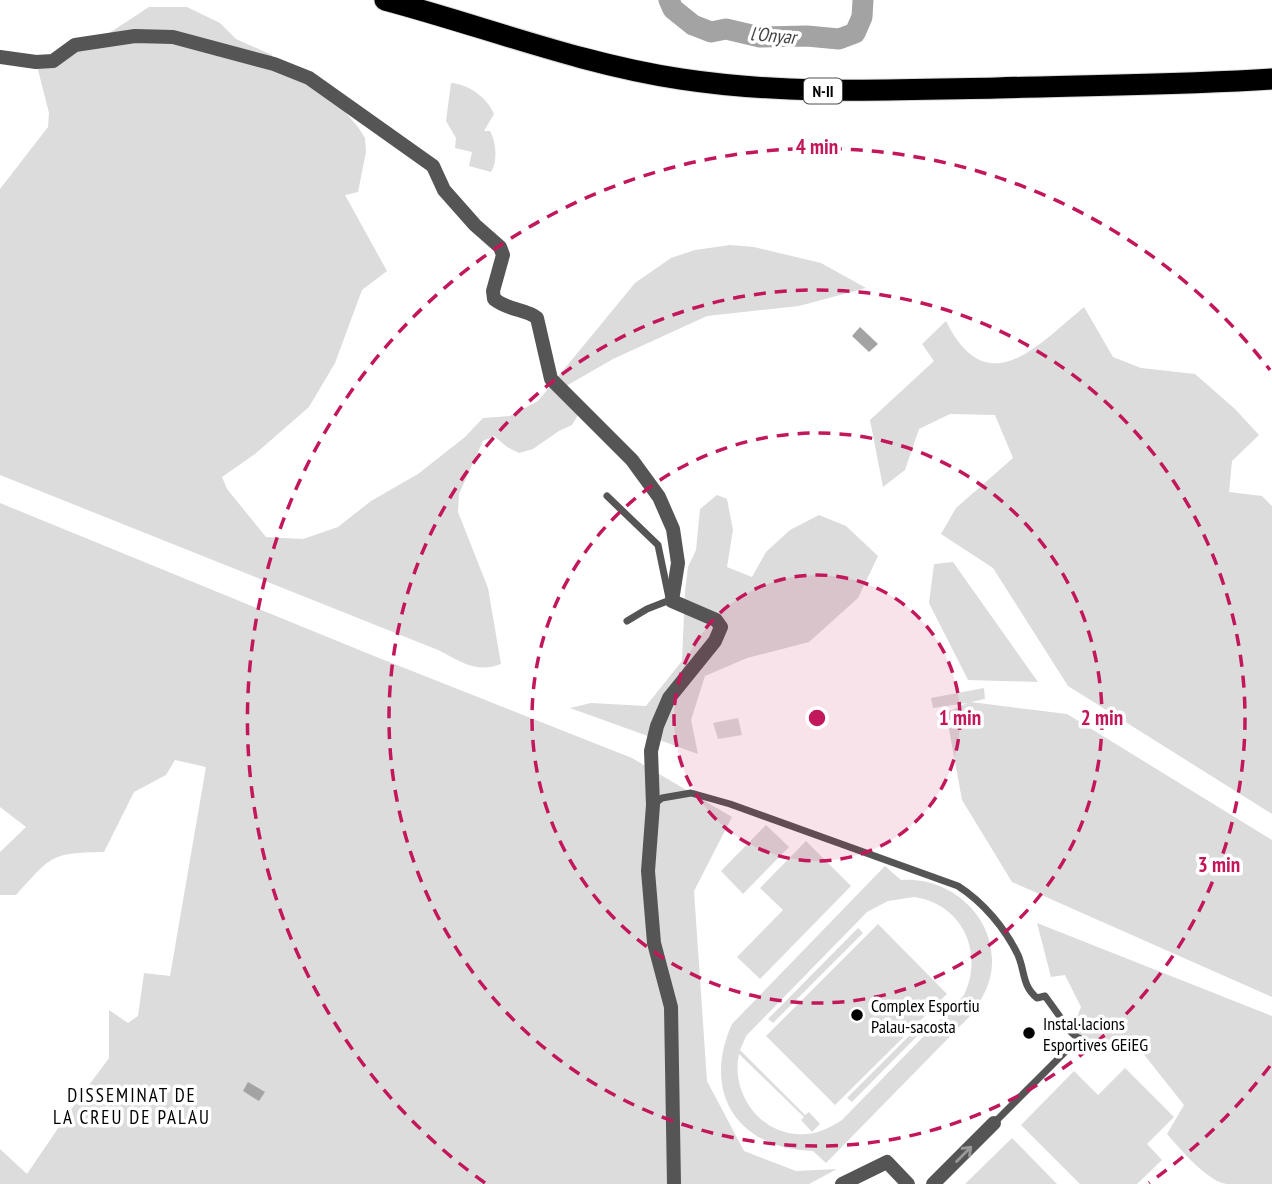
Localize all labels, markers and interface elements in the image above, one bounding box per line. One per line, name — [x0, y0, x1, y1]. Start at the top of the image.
water label: l'Onyar — [749, 21, 800, 49]
road number: N-II — [804, 78, 842, 104]
text: 4 min — [796, 133, 838, 160]
text: 1 min — [939, 704, 981, 731]
text: 2 min — [1081, 704, 1123, 731]
centre of rings — [805, 706, 829, 730]
text: 3 min — [1198, 851, 1240, 878]
place label: Complex Esportiu Palau-sacosta — [871, 994, 980, 1038]
marker: Complex Esportiu Palau-sacosta — [849, 1007, 865, 1023]
place label: Instal·lacions Esportives GEiEG — [1043, 1012, 1148, 1056]
marker: Instal·lacions Esportives GEiEG — [1021, 1025, 1037, 1041]
district label: DISSEMINAT DE LA CREU DE PALAU — [53, 1083, 211, 1129]
one-way arrow — [955, 1145, 972, 1162]

